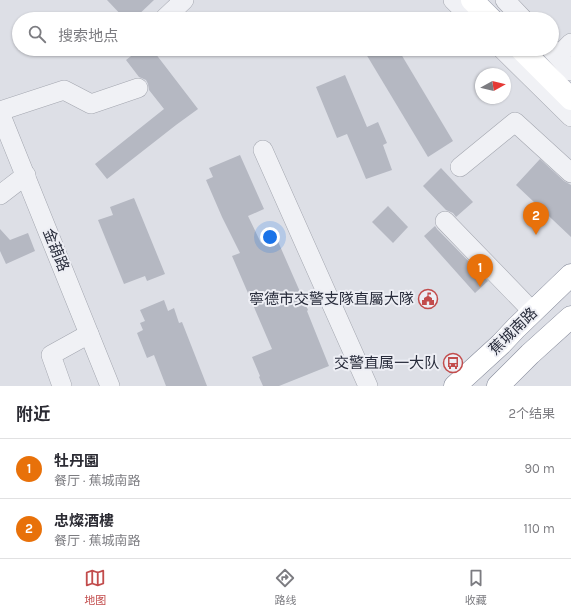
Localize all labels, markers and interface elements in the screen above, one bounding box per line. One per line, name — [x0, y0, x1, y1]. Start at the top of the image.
search box — [12, 12, 559, 56]
icon: search — [26, 23, 48, 45]
text: 搜索地点 — [58, 27, 118, 45]
north arrow — [475, 68, 511, 104]
pin: 2 — [523, 202, 549, 235]
street label: 金葫路 — [39, 226, 73, 274]
your location — [260, 227, 280, 247]
pin: 1 — [467, 254, 493, 287]
public building icon: 寧德市交警支隊直屬大隊 — [417, 288, 439, 310]
place label: 寧德市交警支隊直屬大隊 — [249, 290, 414, 308]
street label: 蕉城南路 — [485, 304, 541, 358]
bus stop icon: 交警直属一大队 — [442, 352, 464, 374]
place label: 交警直属一大队 — [334, 354, 439, 372]
text: 附近 — [16, 404, 50, 424]
text: 2个结果 — [508, 406, 555, 421]
text: 牡丹園 — [54, 452, 99, 470]
text: 1 — [27, 461, 31, 476]
text: 90 m — [524, 461, 555, 476]
text: 餐厅 · 蕉城南路 — [54, 473, 141, 488]
text: 忠燦酒樓 — [54, 512, 114, 530]
text: 2 — [25, 521, 33, 536]
text: 110 m — [523, 521, 555, 536]
text: 餐厅 · 蕉城南路 — [54, 533, 141, 548]
tab: 地图 — [84, 567, 106, 607]
tab: 路线 — [274, 567, 296, 607]
tab: 收藏 — [465, 567, 487, 607]

